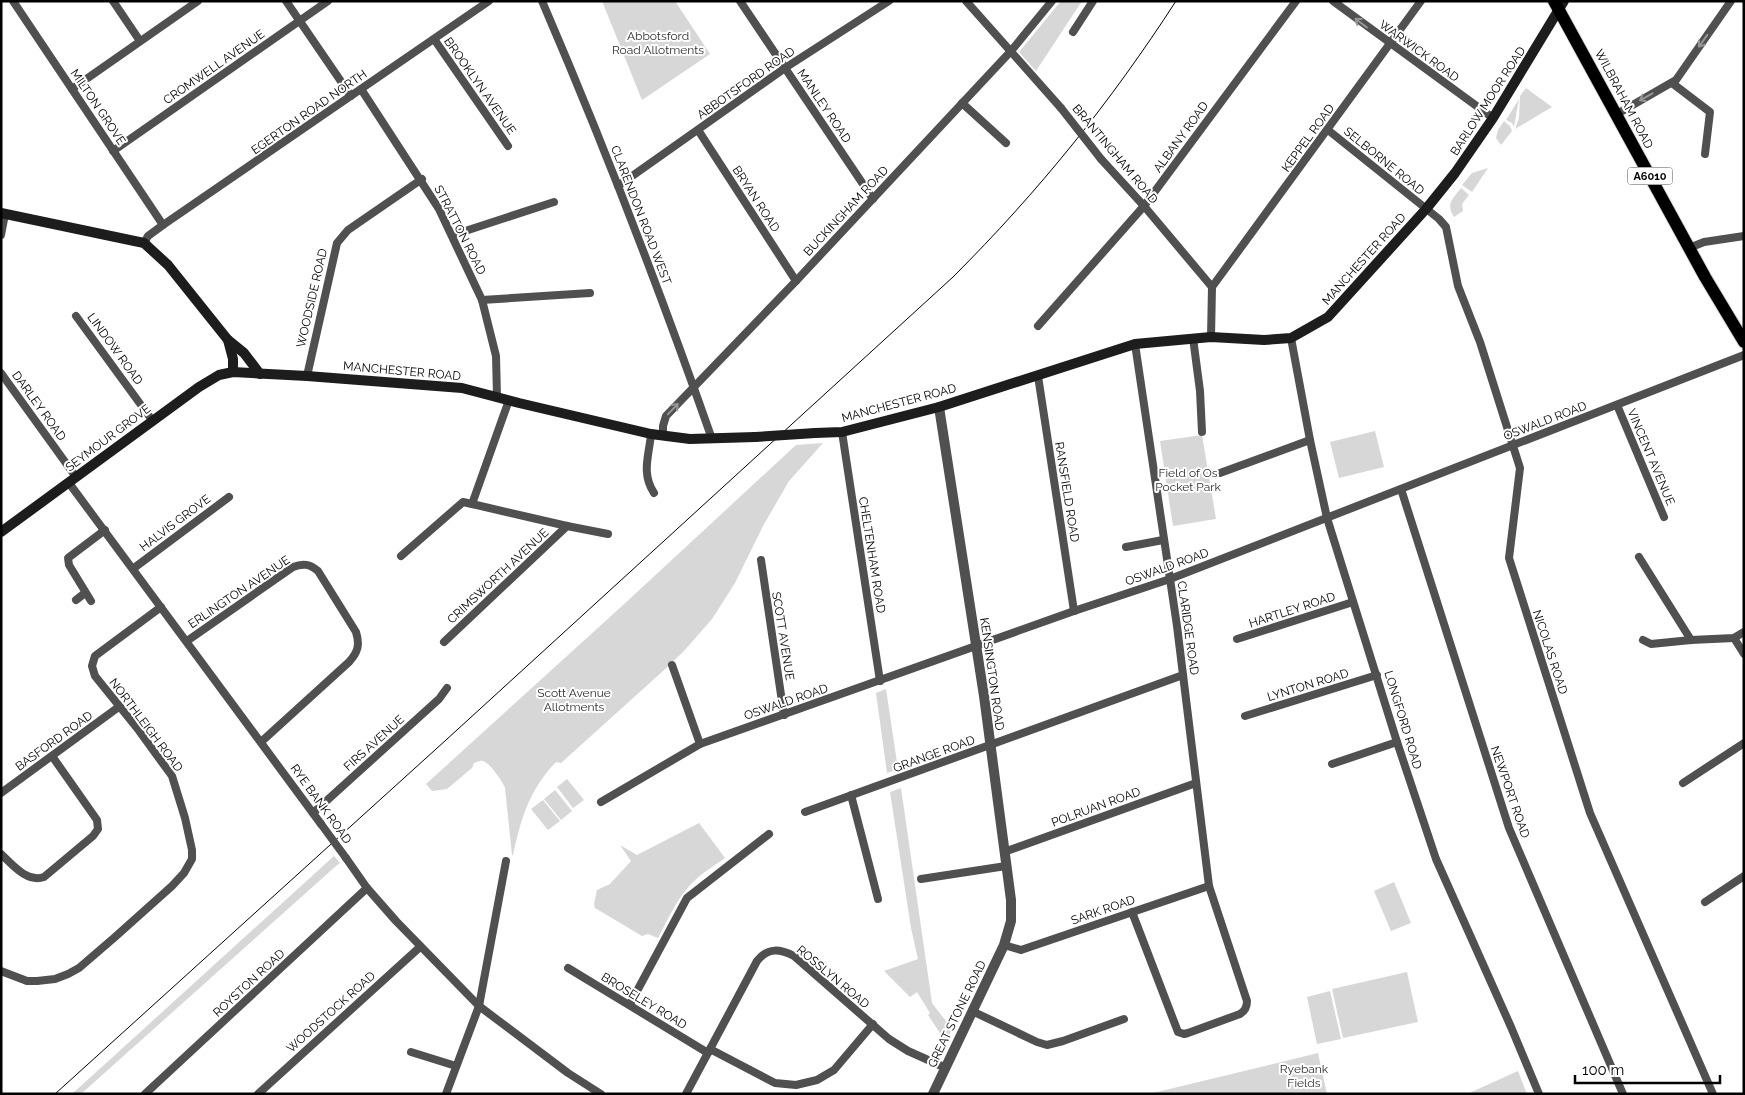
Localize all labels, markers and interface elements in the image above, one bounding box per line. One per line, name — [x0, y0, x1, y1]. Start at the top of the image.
one-way arrow — [1355, 17, 1368, 28]
street label: WARWICK ROAD — [1376, 17, 1462, 85]
street label: CROMWELL AVENUE — [161, 27, 267, 107]
park label: Abbotsford Road Allotments — [612, 29, 704, 57]
one-way arrow — [1698, 34, 1708, 48]
street label: BROOKLYN AVENUE — [441, 35, 519, 137]
street label: ABBOTSFORD ROAD — [694, 44, 798, 122]
street label: BARLOW MOOR ROAD — [1448, 44, 1529, 158]
street label: WILBRAHAM ROAD — [1592, 47, 1656, 151]
street label: MANLEY ROAD — [794, 66, 854, 146]
street label: MILTON GROVE — [68, 67, 128, 147]
street label: EGERTON ROAD NORTH — [249, 67, 369, 157]
one-way arrow — [1640, 93, 1654, 103]
street label: ALBANY ROAD — [1151, 99, 1212, 175]
street label: KEPPEL ROAD — [1279, 101, 1337, 175]
street label: BRANTINGHAM ROAD — [1069, 102, 1161, 207]
street label: SELBORNE ROAD — [1341, 124, 1427, 198]
street label: CLARENDON ROAD WEST — [608, 143, 674, 287]
street label: BRYAN ROAD — [729, 163, 783, 235]
street label: BUCKINGHAM ROAD — [801, 163, 892, 259]
road number: A6010 — [1628, 168, 1672, 185]
street label: STRATTON ROAD — [431, 183, 489, 277]
street label: MANCHESTER ROAD — [1319, 210, 1409, 308]
street label: WOODSIDE ROAD — [294, 247, 330, 349]
street label: LINDOW ROAD — [84, 311, 146, 388]
street label: MANCHESTER ROAD — [342, 359, 462, 383]
street label: DARLEY ROAD — [9, 369, 69, 444]
street label: MANCHESTER ROAD — [840, 381, 958, 425]
street label: OSWALD ROAD — [1501, 399, 1589, 443]
street label: SEYMOUR GROVE — [63, 402, 153, 474]
one-way arrow — [667, 403, 679, 416]
street label: VINCENT AVENUE — [1624, 407, 1678, 507]
street label: RANSFIELD ROAD — [1052, 441, 1082, 544]
park label: Field of Os Pocket Park — [1155, 466, 1221, 494]
street label: HALVIS GROVE — [137, 492, 213, 554]
street label: CHELTENHAM ROAD — [856, 496, 888, 615]
street label: CRIMSWORTH AVENUE — [445, 526, 551, 626]
street label: OSWALD ROAD — [1123, 545, 1211, 589]
street label: ERLINGTON AVENUE — [186, 553, 292, 631]
street label: CLARIDGE ROAD — [1174, 580, 1202, 676]
street label: HARTLEY ROAD — [1247, 589, 1337, 631]
street label: SCOTT AVENUE — [769, 591, 797, 681]
street label: NICOLAS ROAD — [1530, 608, 1570, 696]
street label: KENSINGTON ROAD — [977, 617, 1007, 732]
street label: LYNTON ROAD — [1266, 666, 1351, 704]
street label: LONGFORD ROAD — [1381, 669, 1425, 771]
street label: NORTHLEIGH ROAD — [106, 676, 186, 775]
street label: OSWALD ROAD — [742, 681, 830, 723]
park label: Scott Avenue Allotments — [537, 686, 611, 714]
street label: BASFORD ROAD — [13, 708, 96, 774]
street label: FIRS AVENUE — [341, 712, 407, 774]
street label: GRANGE ROAD — [891, 733, 977, 775]
street label: NEWPORT ROAD — [1488, 744, 1532, 840]
street label: RYE BANK ROAD — [287, 762, 355, 847]
street label: POLRUAN ROAD — [1050, 784, 1143, 830]
street label: SARK ROAD — [1069, 892, 1137, 928]
street label: ROSSLYN ROAD — [794, 943, 872, 1012]
street label: ROYSTON ROAD — [210, 946, 288, 1020]
street label: GREAT STONE ROAD — [925, 958, 989, 1070]
street label: WOODSTOCK ROAD — [284, 968, 378, 1055]
street label: BROSELEY ROAD — [599, 970, 690, 1032]
scale bar — [1575, 1052, 1720, 1084]
text: 100 m — [1582, 1061, 1624, 1079]
park label: Ryebank Fields — [1280, 1062, 1329, 1090]

